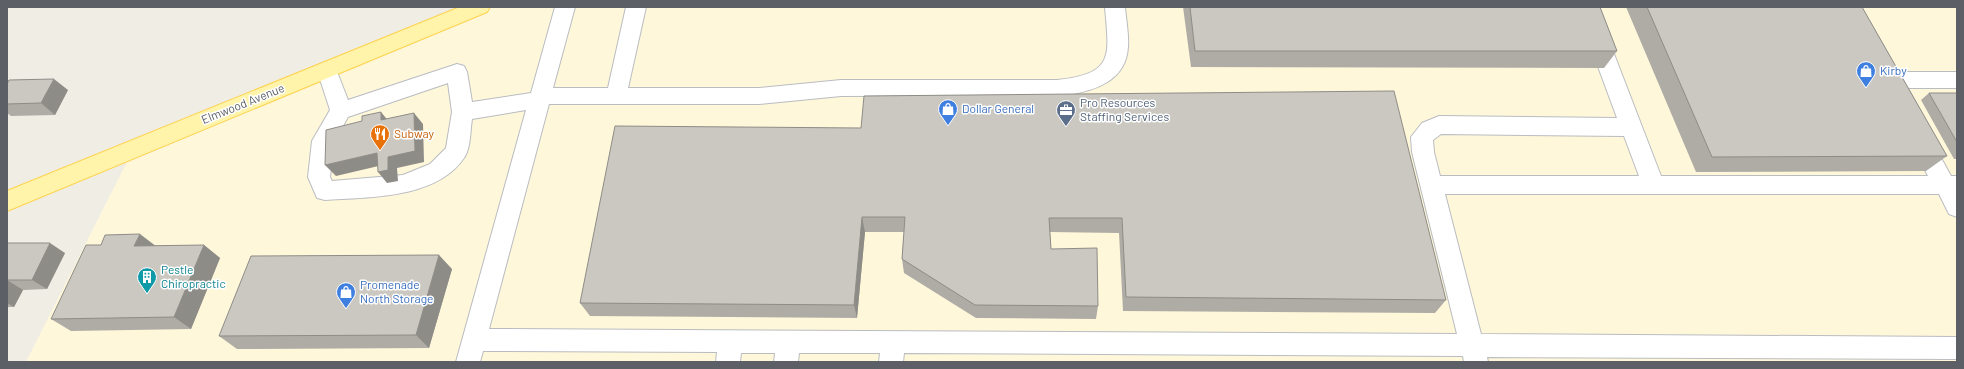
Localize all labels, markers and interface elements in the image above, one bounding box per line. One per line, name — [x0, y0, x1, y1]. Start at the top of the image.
shop icon: Kirby — [1855, 60, 1877, 88]
place label: Kirby — [1880, 63, 1907, 77]
street label: Elmwood Avenue — [199, 80, 286, 126]
place label: Pro Resources Staffing Services — [1080, 95, 1169, 123]
shop icon: Dollar General — [937, 98, 959, 126]
office icon: Pro Resources Staffing Services — [1055, 99, 1077, 127]
place label: Dollar General — [962, 101, 1034, 115]
restaurant icon: Subway — [369, 123, 391, 151]
place label: Subway — [394, 126, 434, 140]
place label: Pestle Chiropractic — [161, 262, 226, 290]
building icon: Pestle Chiropractic — [136, 266, 158, 294]
place label: Promenade North Storage — [360, 277, 433, 305]
shop icon: Promenade North Storage — [335, 281, 357, 309]

